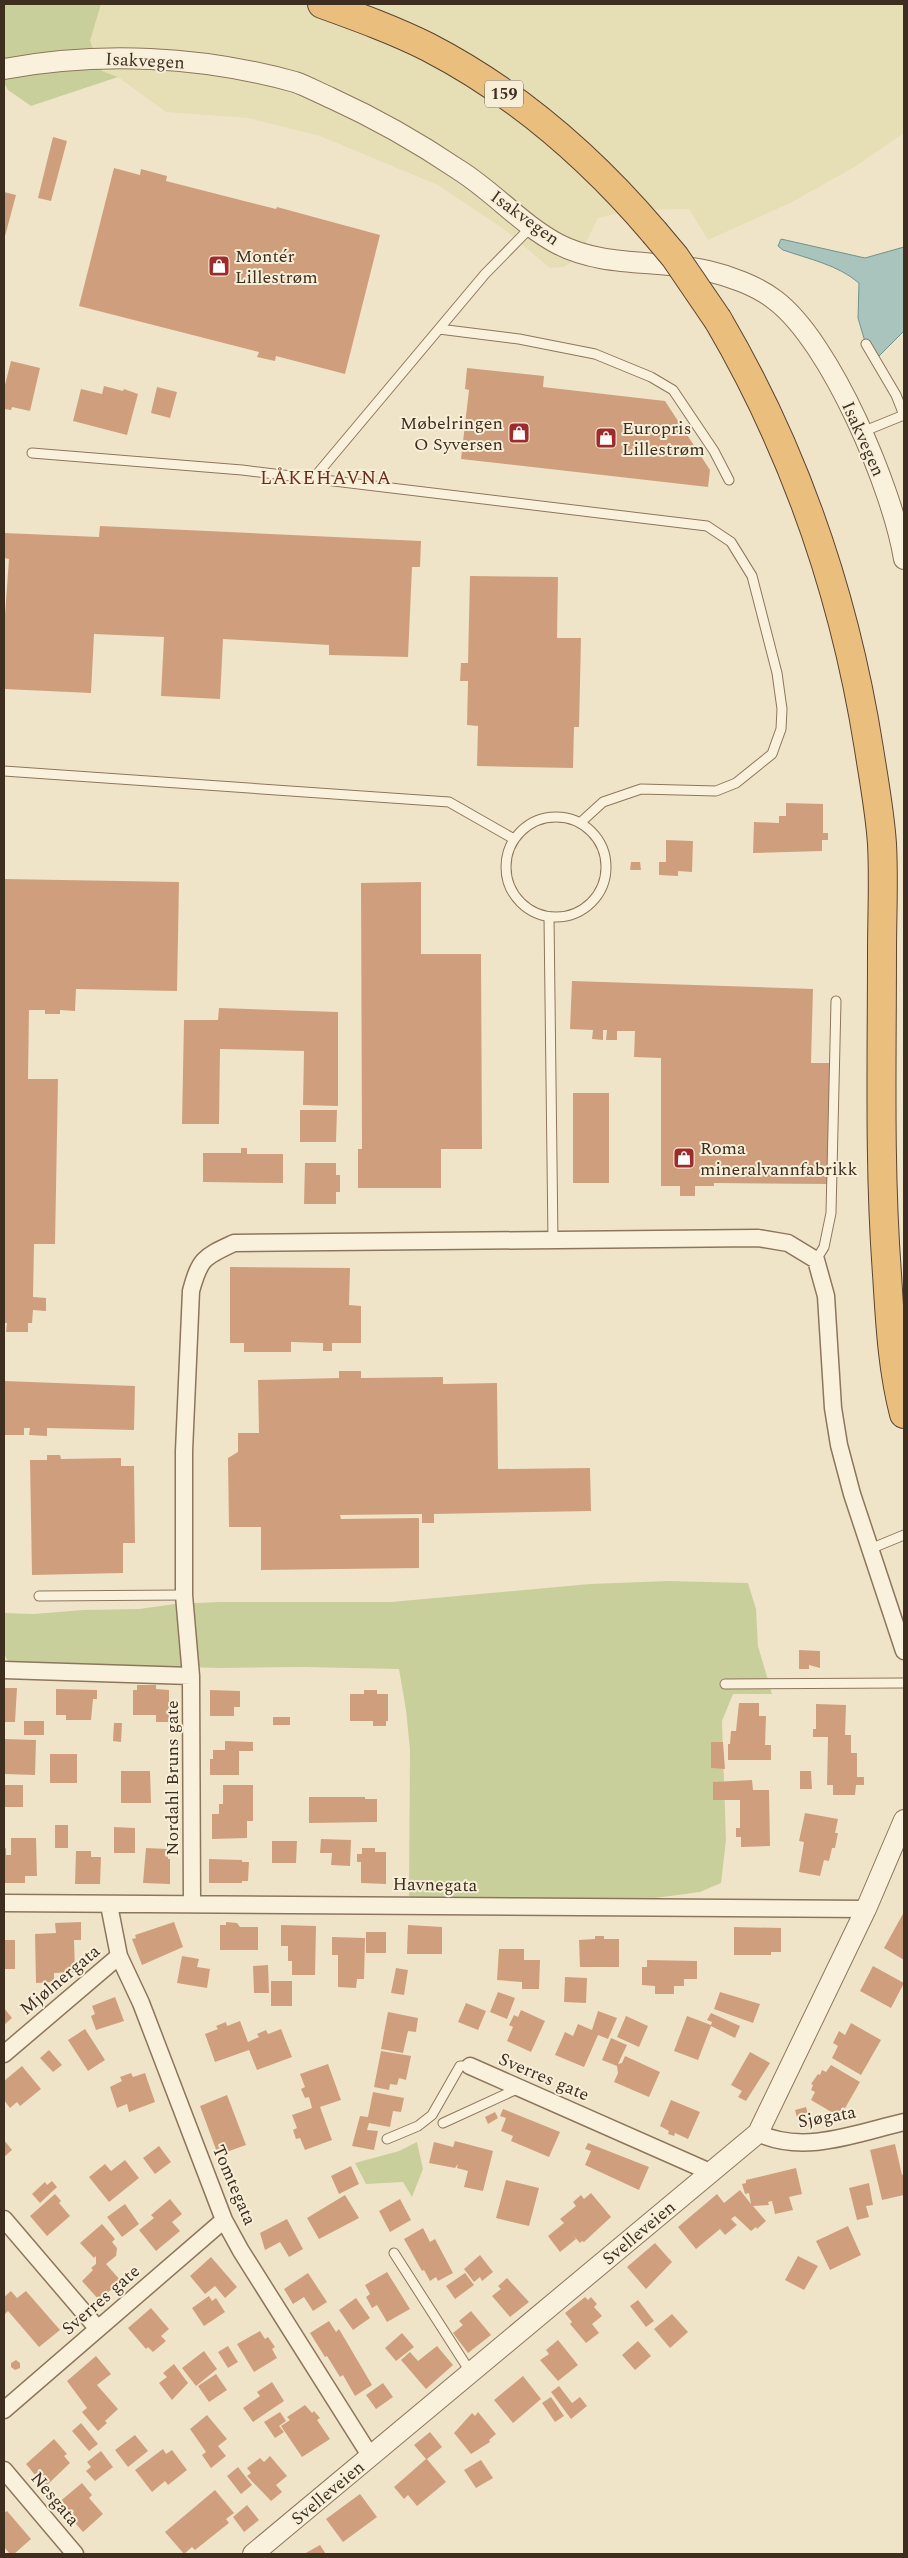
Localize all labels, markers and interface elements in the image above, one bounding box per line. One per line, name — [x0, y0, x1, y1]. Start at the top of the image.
street label: Isakvegen — [104, 45, 186, 77]
road number: 159 — [485, 80, 523, 108]
street label: Isakvegen — [485, 184, 565, 252]
place label: Montér Lillestrøm — [235, 243, 318, 291]
shop icon: Montér Lillestrøm — [207, 254, 231, 278]
street label: Isakvegen — [834, 397, 892, 481]
place label: Møbelringen O Syversen — [400, 410, 503, 458]
place label: Europris Lillestrøm — [622, 415, 705, 463]
shop icon: Møbelringen O Syversen — [507, 421, 531, 445]
shop icon: Europris Lillestrøm — [594, 426, 618, 450]
district label: LÅKEHAVNA — [260, 464, 392, 493]
place label: Roma mineralvannfabrikk — [700, 1135, 857, 1183]
shop icon: Roma mineralvannfabrikk — [672, 1146, 696, 1170]
street label: Nordahl Bruns gate — [159, 1700, 186, 1856]
street label: Havnegata — [392, 1871, 478, 1899]
street label: Mjølnergata — [14, 1938, 106, 2022]
street label: Sverres gate — [494, 2046, 594, 2108]
street label: Sjøgata — [796, 2099, 858, 2135]
street label: Tomtegata — [205, 2141, 263, 2230]
street label: Svelleveien — [596, 2194, 682, 2272]
street label: Sverres gate — [56, 2258, 146, 2342]
street label: Svelleveien — [285, 2454, 371, 2532]
street label: Nesgata — [24, 2466, 86, 2532]

